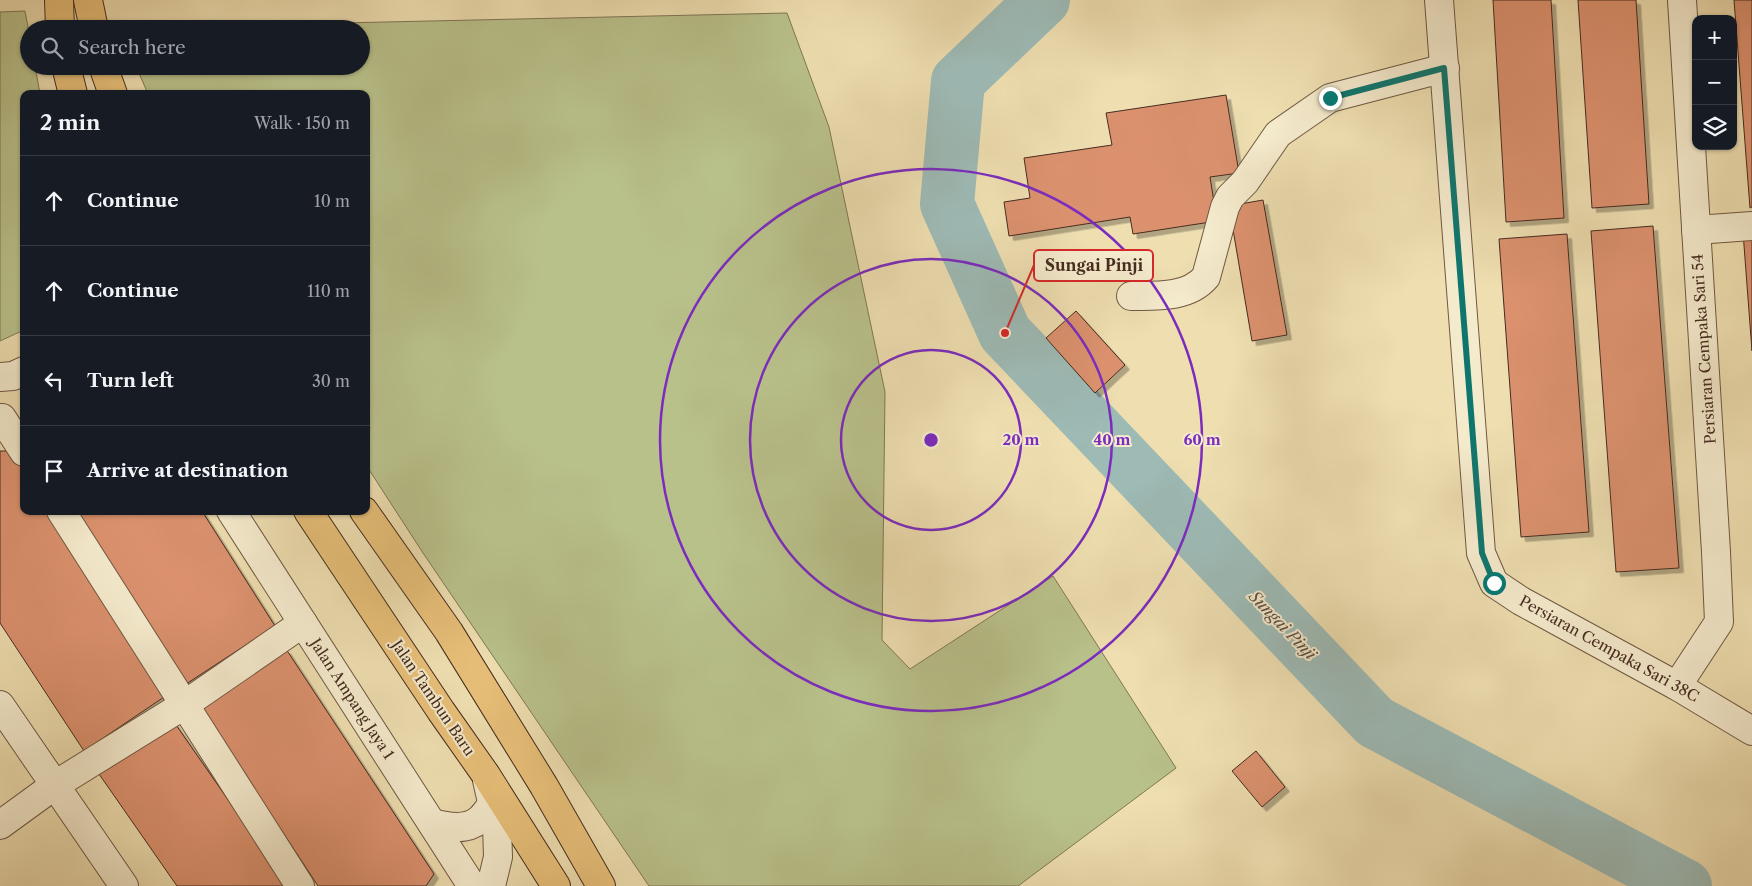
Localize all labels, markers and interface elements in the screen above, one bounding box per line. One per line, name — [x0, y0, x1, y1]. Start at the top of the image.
map controls — [1692, 15, 1737, 150]
button: + — [1692, 15, 1737, 60]
search box — [20, 20, 370, 75]
icon: search — [38, 34, 66, 62]
text: Search here — [78, 36, 186, 59]
button: − — [1692, 60, 1737, 105]
route end — [1319, 87, 1342, 110]
button: layers — [1692, 105, 1737, 150]
text: 2 min — [40, 110, 100, 135]
text: Walk · 150 m — [254, 113, 350, 133]
icon: ahead — [40, 187, 68, 215]
text: Continue — [87, 189, 179, 212]
text: 10 m — [314, 191, 350, 211]
callout: Sungai Pinji — [1034, 250, 1153, 281]
street label: Persiaran Cempaka Sari 54 — [1687, 253, 1720, 445]
text: Sungai Pinji — [1045, 255, 1144, 275]
icon: ahead — [40, 277, 68, 305]
text: Continue — [87, 279, 179, 302]
text: 110 m — [307, 281, 350, 301]
icon: left — [40, 367, 68, 395]
text: Turn left — [87, 369, 174, 392]
text: 30 m — [312, 371, 350, 391]
text: 20 m — [1002, 430, 1040, 449]
text: 40 m — [1093, 430, 1131, 449]
text: 60 m — [1183, 430, 1221, 449]
centre of rings — [922, 431, 940, 449]
icon: arrive — [40, 457, 68, 485]
text: Arrive at destination — [87, 459, 288, 482]
route start — [1483, 572, 1506, 595]
water label: Sungai Pinji — [1244, 586, 1322, 664]
street label: Persiaran Cempaka Sari 38C — [1516, 591, 1702, 706]
street label: Jalan Ampang Jaya 1 — [305, 633, 399, 763]
street label: Jalan Tambun Baru — [386, 634, 479, 759]

